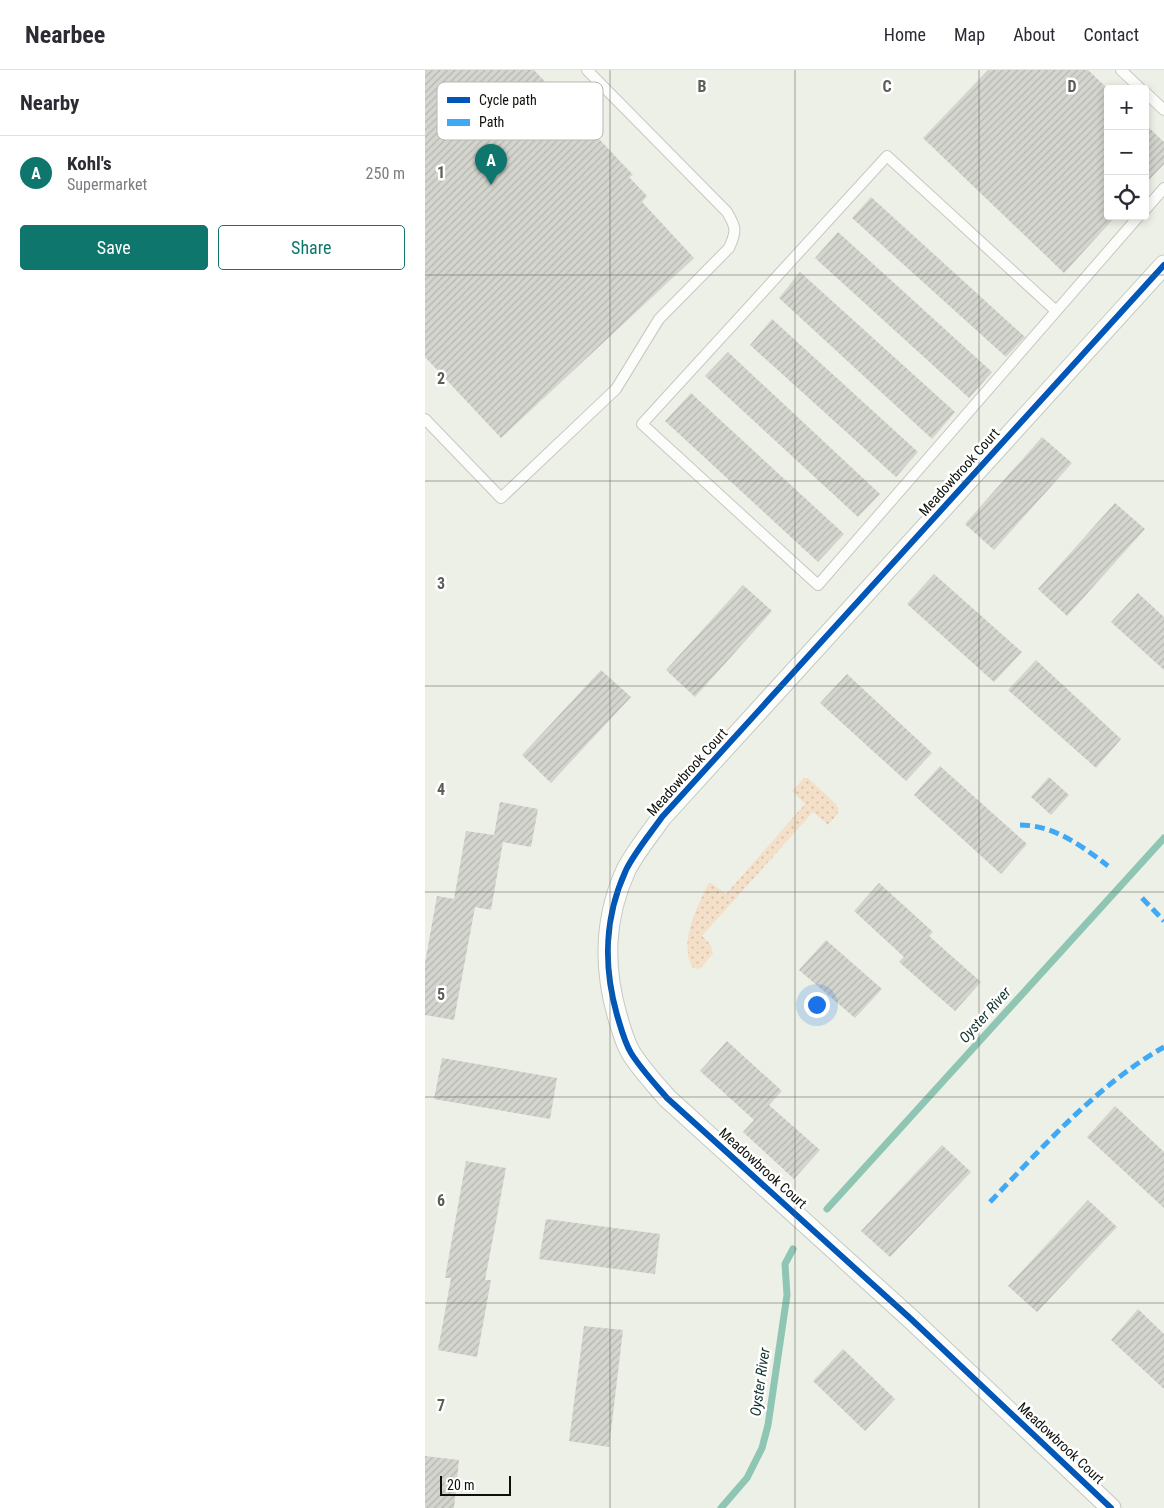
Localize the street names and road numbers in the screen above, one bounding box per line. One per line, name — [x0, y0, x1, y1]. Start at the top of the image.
street label: Meadowbrook Court — [916, 425, 1002, 519]
street label: Meadowbrook Court — [644, 725, 730, 819]
street label: Meadowbrook Court — [716, 1125, 810, 1211]
street label: Meadowbrook Court — [1015, 1399, 1107, 1487]

